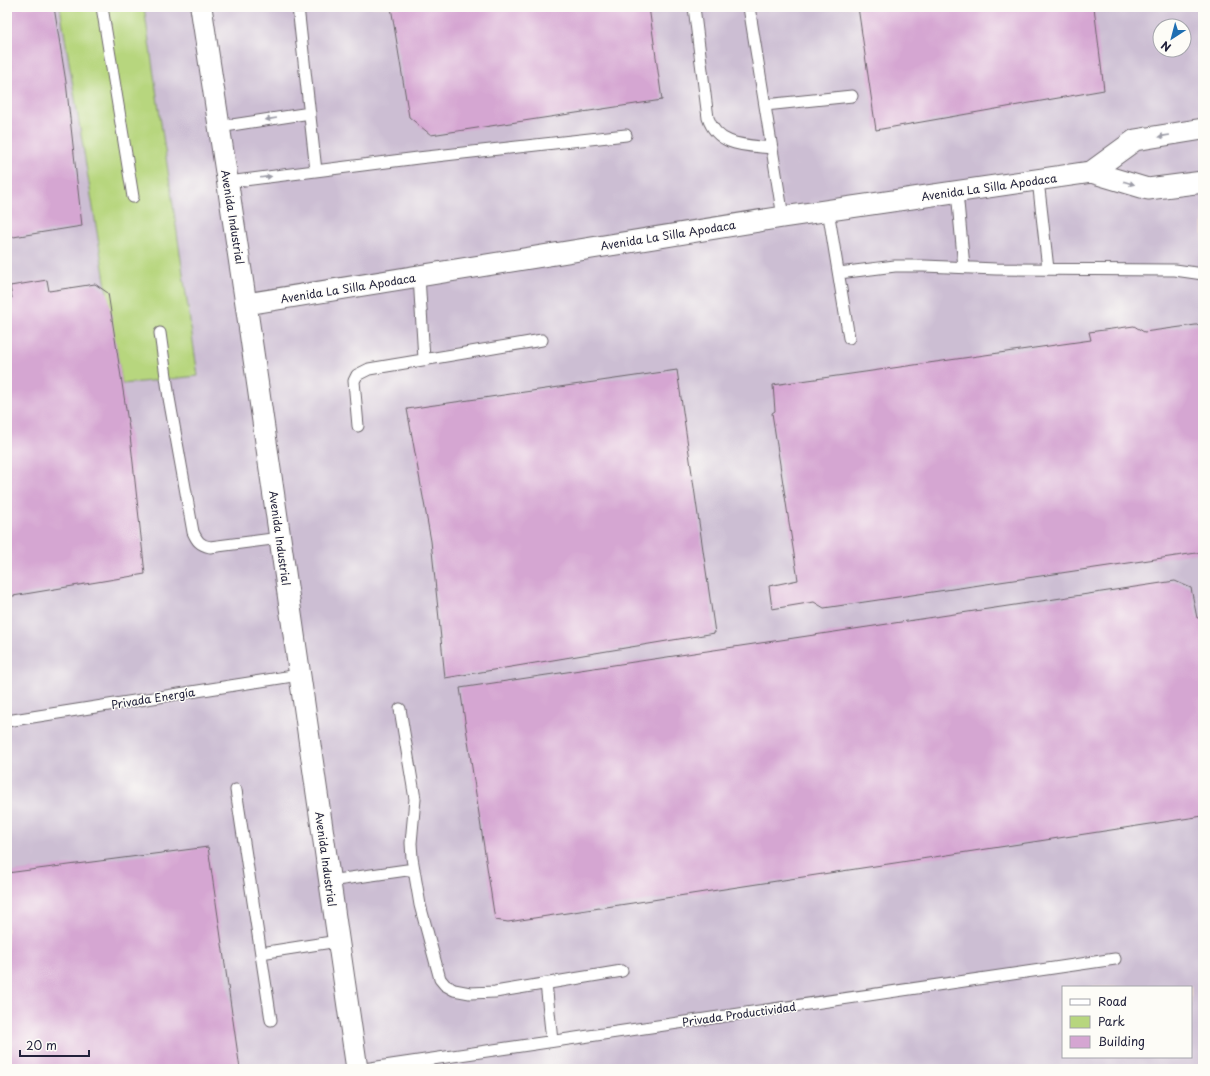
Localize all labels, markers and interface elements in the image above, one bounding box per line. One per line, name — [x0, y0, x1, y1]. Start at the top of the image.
north arrow — [1152, 18, 1192, 58]
text: N — [1157, 37, 1174, 56]
one-way arrow — [265, 116, 277, 122]
one-way arrow — [1158, 133, 1171, 139]
street label: Avenida Industrial — [217, 168, 249, 266]
street label: Avenida La Silla Apodaca — [920, 169, 1058, 205]
one-way arrow — [260, 174, 272, 180]
one-way arrow — [1123, 180, 1135, 186]
street label: Avenida La Silla Apodaca — [599, 216, 737, 254]
street label: Avenida La Silla Apodaca — [279, 269, 417, 307]
street label: Avenida Industrial — [265, 489, 295, 587]
street label: Privada Energía — [110, 683, 197, 713]
street label: Avenida Industrial — [311, 810, 341, 908]
legend — [1062, 986, 1192, 1058]
text: Road — [1098, 992, 1127, 1010]
street label: Privada Productividad — [681, 998, 797, 1030]
text: Park — [1098, 1012, 1125, 1030]
scale bar — [20, 1032, 89, 1058]
text: Building — [1098, 1032, 1145, 1050]
text: 20 m — [26, 1036, 57, 1054]

